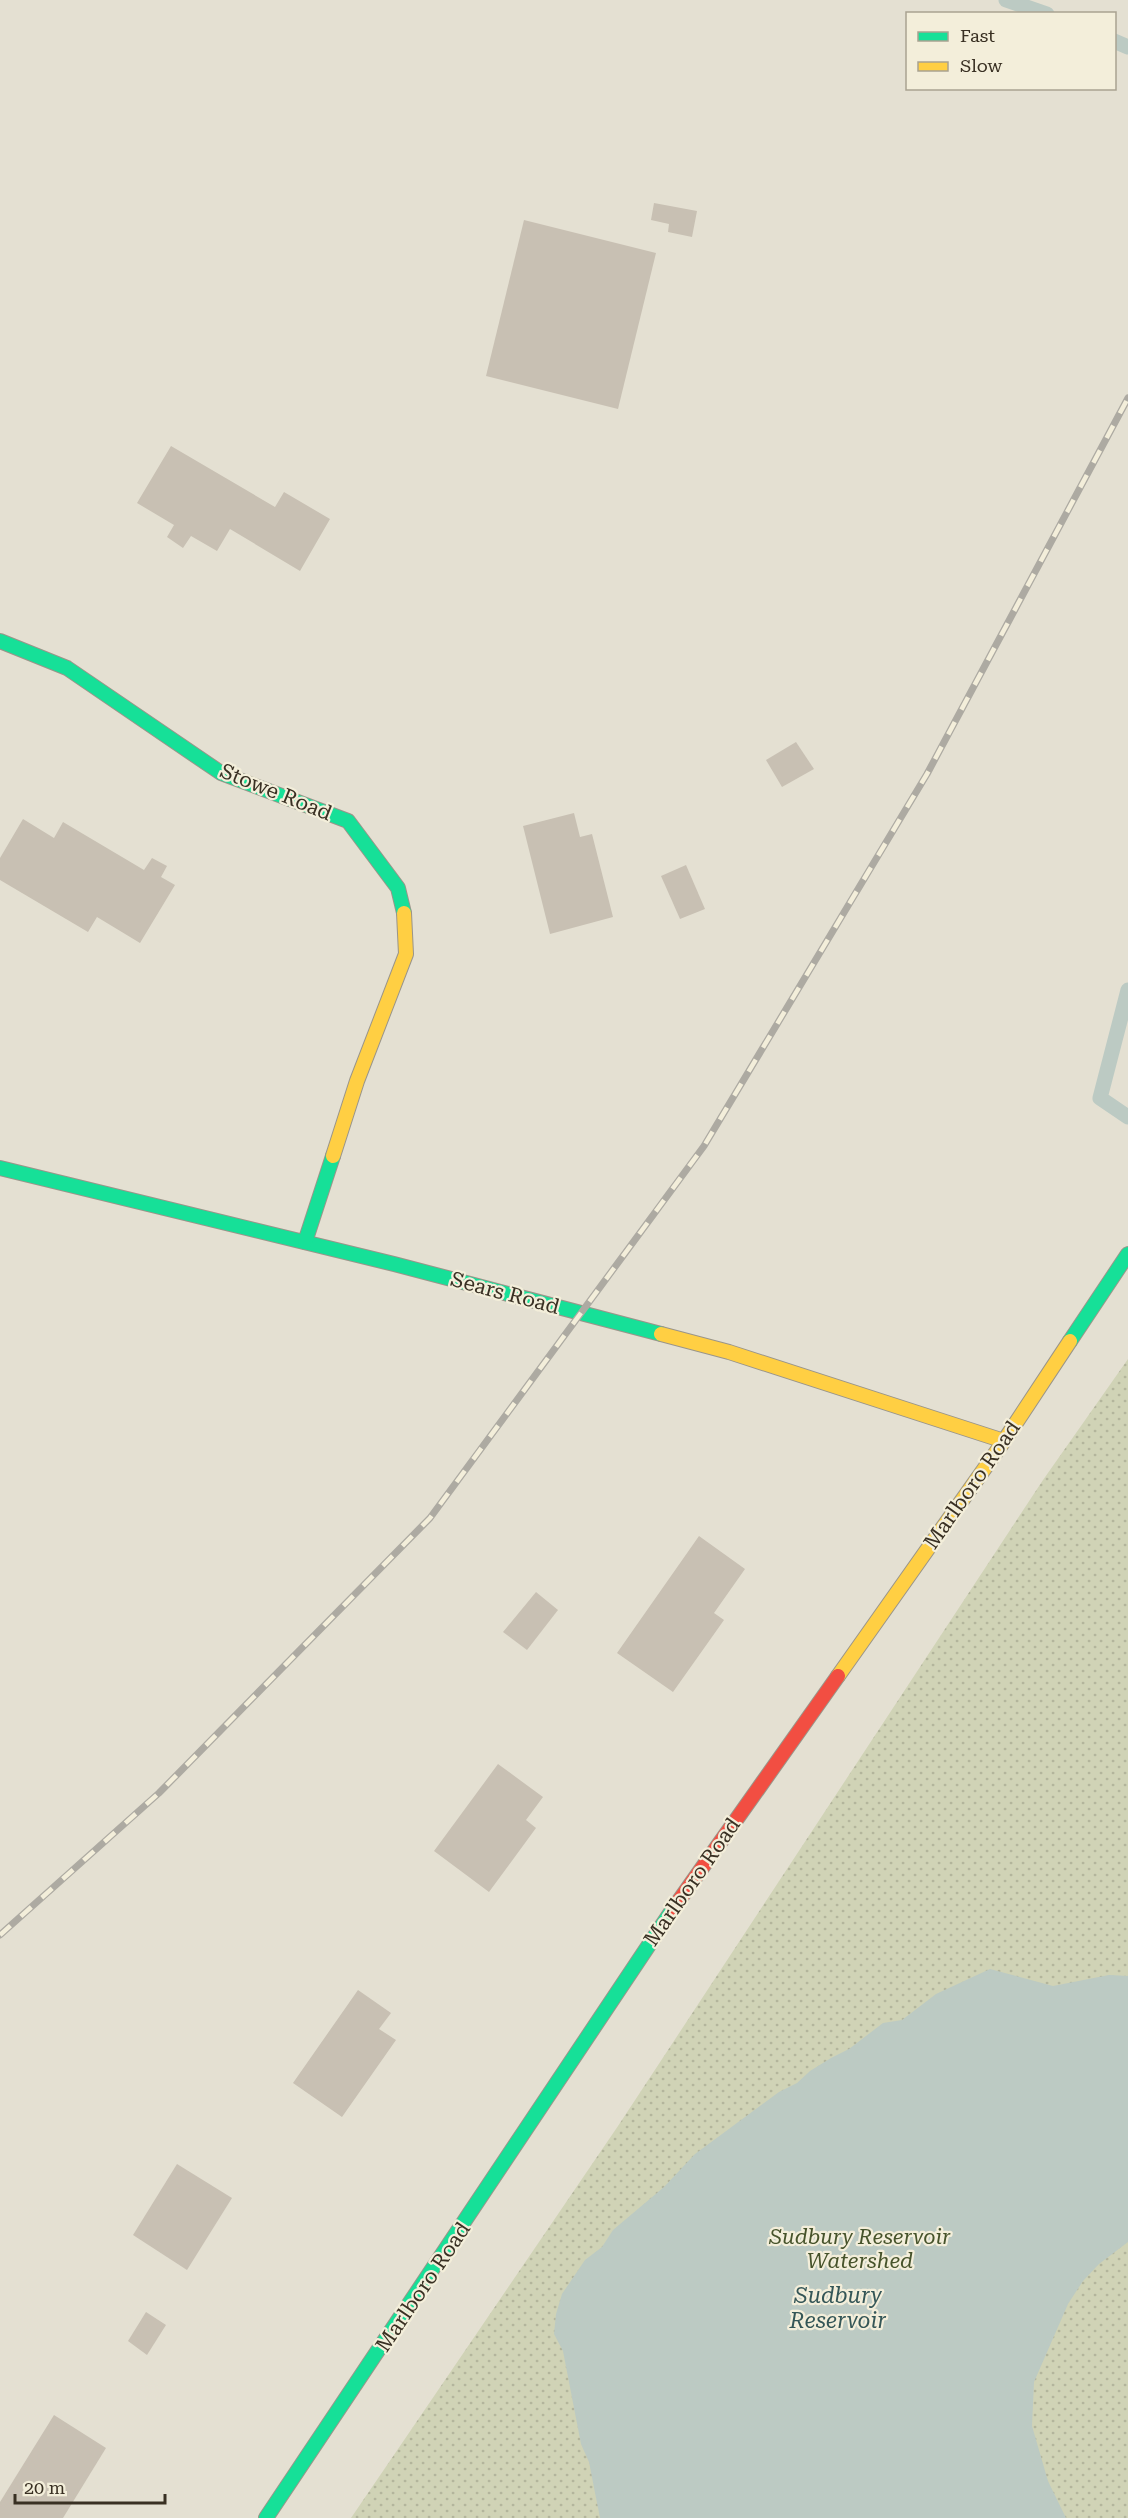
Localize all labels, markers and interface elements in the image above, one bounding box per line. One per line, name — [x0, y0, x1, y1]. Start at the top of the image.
legend — [906, 12, 1116, 90]
text: Fast — [960, 25, 995, 46]
text: Slow — [960, 55, 1002, 76]
street label: Stowe Road — [217, 759, 336, 826]
street label: Sears Road — [448, 1267, 563, 1319]
street label: Marlboro Road — [919, 1416, 1025, 1554]
street label: Marlboro Road — [639, 1813, 745, 1951]
street label: Marlboro Road — [371, 2217, 475, 2356]
park label: Sudbury Reservoir Watershed — [768, 2225, 951, 2273]
water label: Sudbury Reservoir — [788, 2283, 887, 2333]
scale bar — [15, 2467, 165, 2505]
text: 20 m — [24, 2477, 65, 2498]

